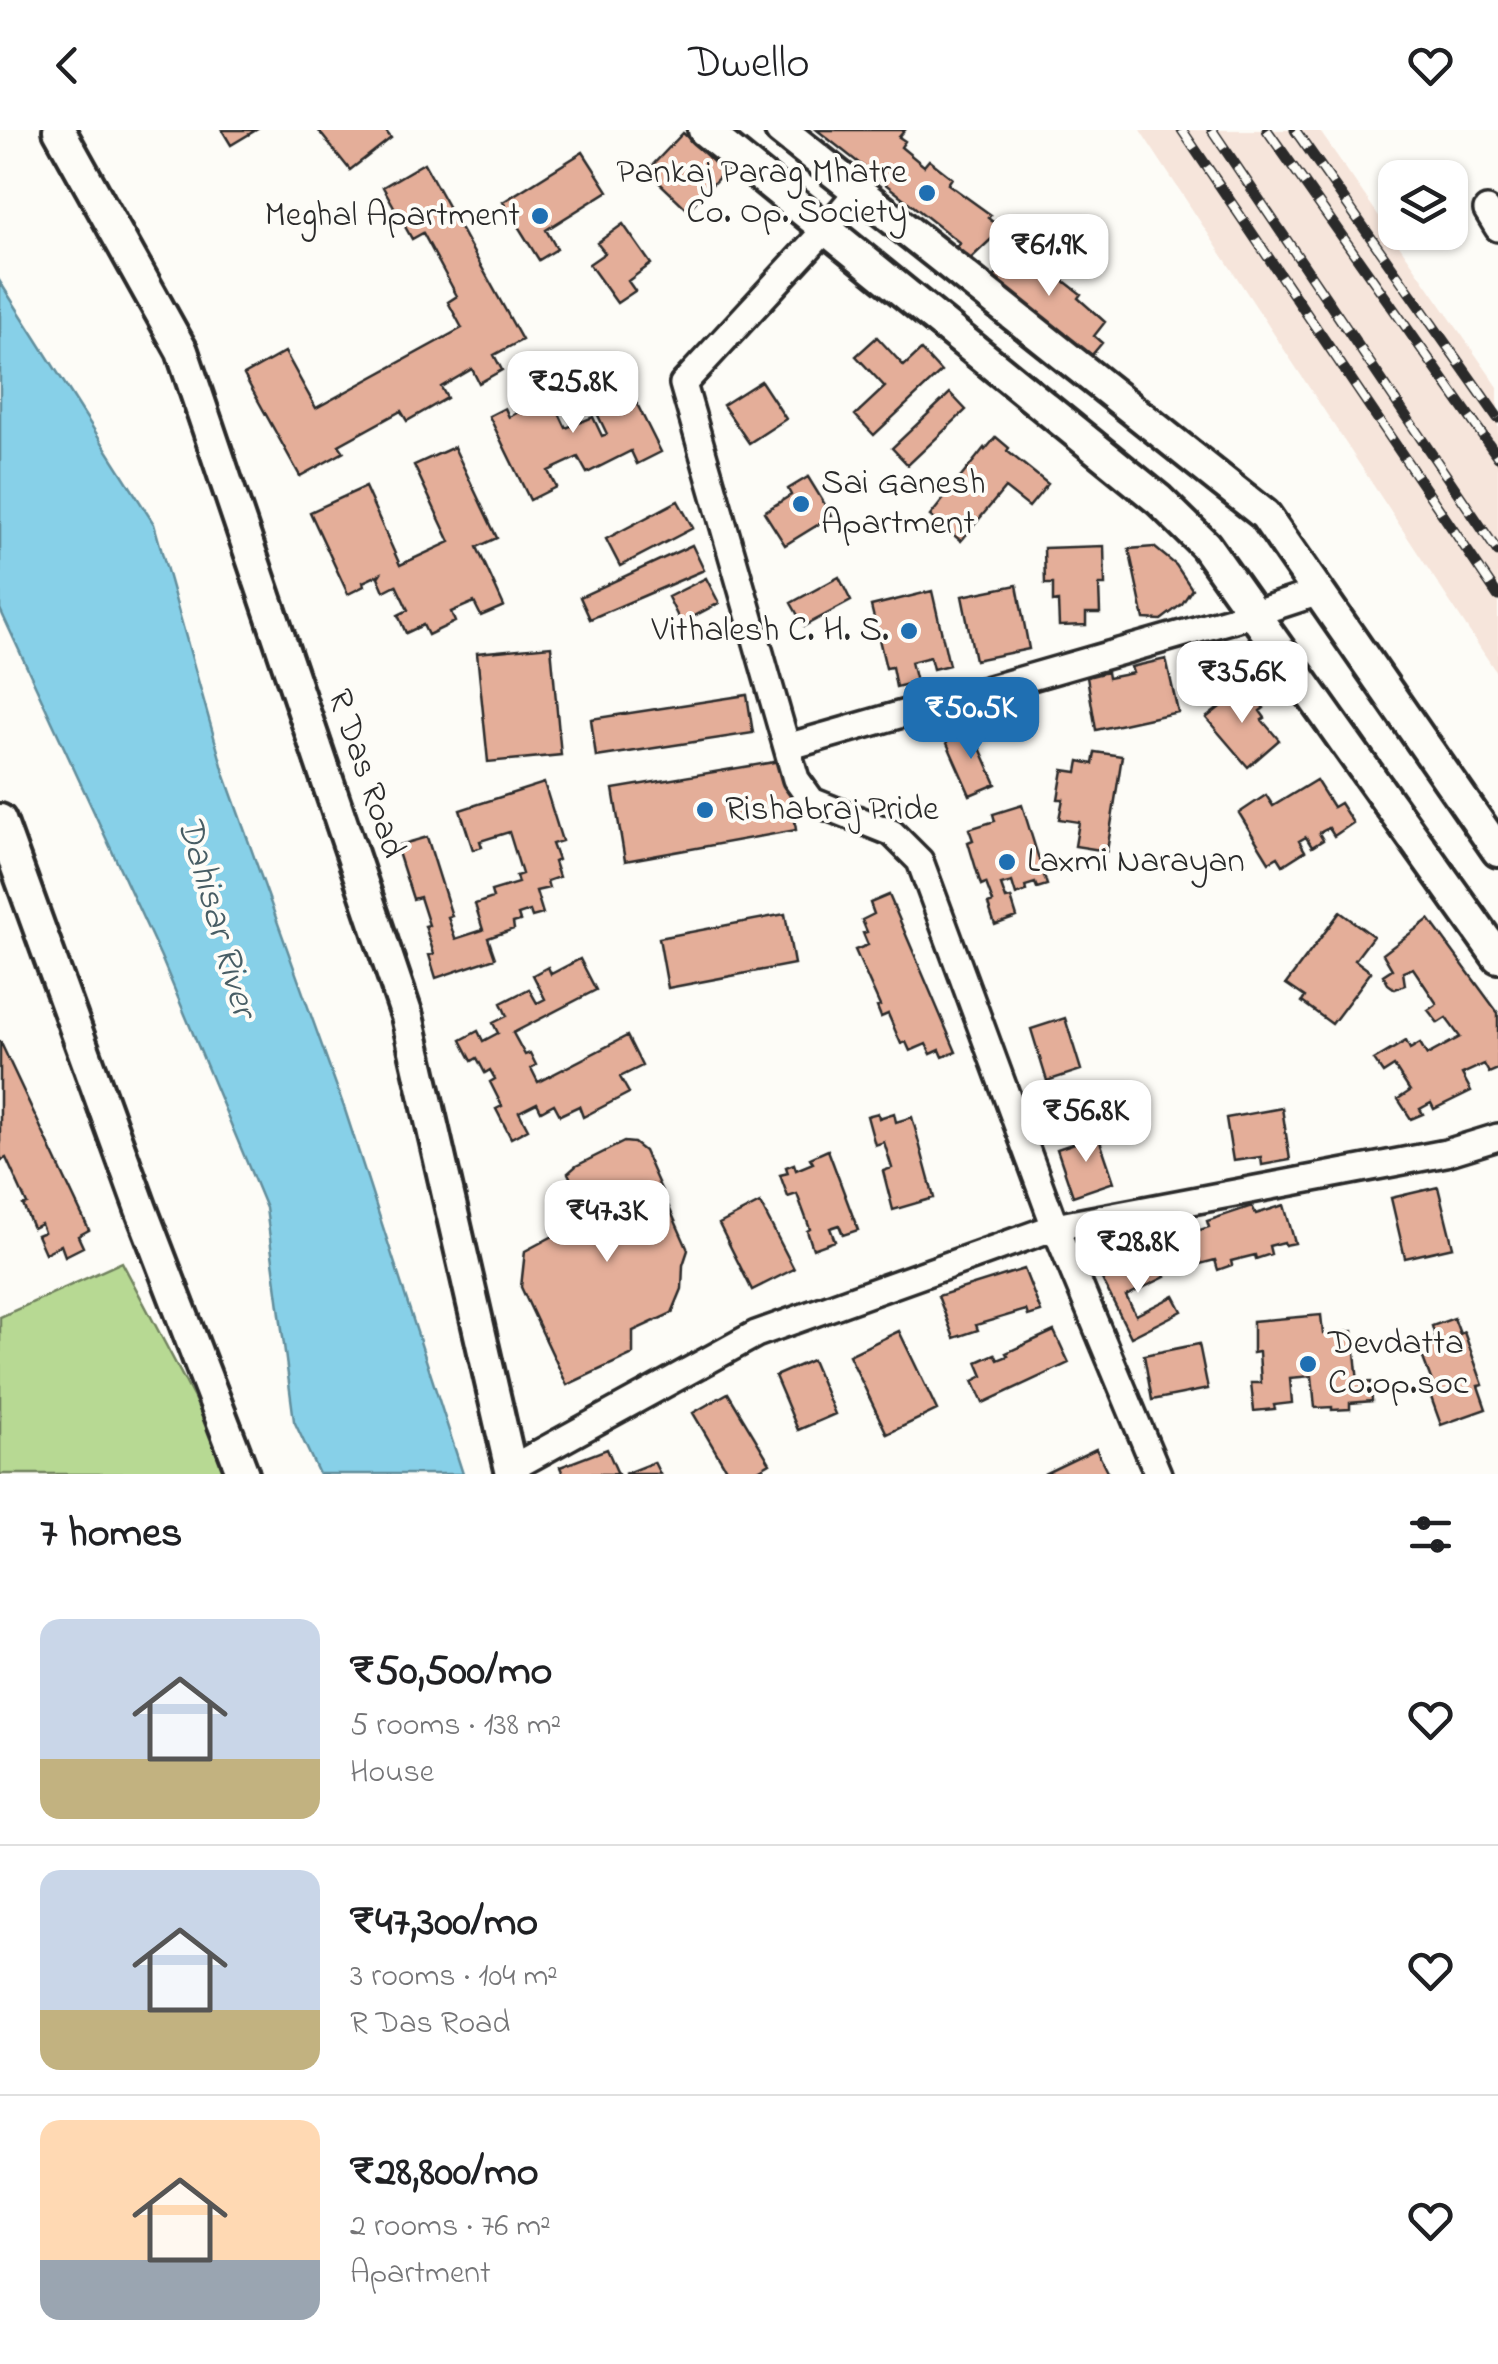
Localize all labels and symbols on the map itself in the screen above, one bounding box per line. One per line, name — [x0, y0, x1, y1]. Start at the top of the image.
place label: Pankaj Parag Mhatre Co. Op. Society — [616, 148, 907, 239]
marker: Pankaj Parag Mhatre Co. Op. Society — [916, 182, 938, 204]
place label: Meghal Apartment — [265, 191, 520, 242]
marker: Meghal Apartment — [529, 205, 551, 227]
pin: ₹61.9K — [968, 214, 1130, 299]
pin: ₹25.8K — [492, 351, 654, 436]
place label: Sai Ganesh Apartment — [821, 459, 986, 550]
marker: Sai Ganesh Apartment — [790, 493, 812, 515]
place label: Vithalesh C. H. S. — [651, 606, 889, 657]
marker: Vithalesh C. H. S. — [898, 620, 920, 642]
pin: ₹35.6K — [1161, 641, 1323, 726]
pin: ₹50.5K — [890, 677, 1052, 762]
street label: R Das Road — [312, 683, 418, 865]
place label: Rishabraj Pride — [725, 785, 939, 836]
marker: Rishabraj Pride — [694, 799, 716, 821]
water label: Dahisar River — [160, 810, 272, 1028]
place label: Laxmi Narayan — [1027, 837, 1245, 888]
marker: Laxmi Narayan — [996, 851, 1018, 873]
pin: ₹56.8K — [1005, 1080, 1167, 1165]
pin: ₹47.3K — [526, 1180, 688, 1265]
pin: ₹28.8K — [1057, 1211, 1219, 1296]
place label: Devdatta Co.op.soc — [1327, 1319, 1469, 1410]
marker: Devdatta Co.op.soc — [1297, 1353, 1319, 1375]

